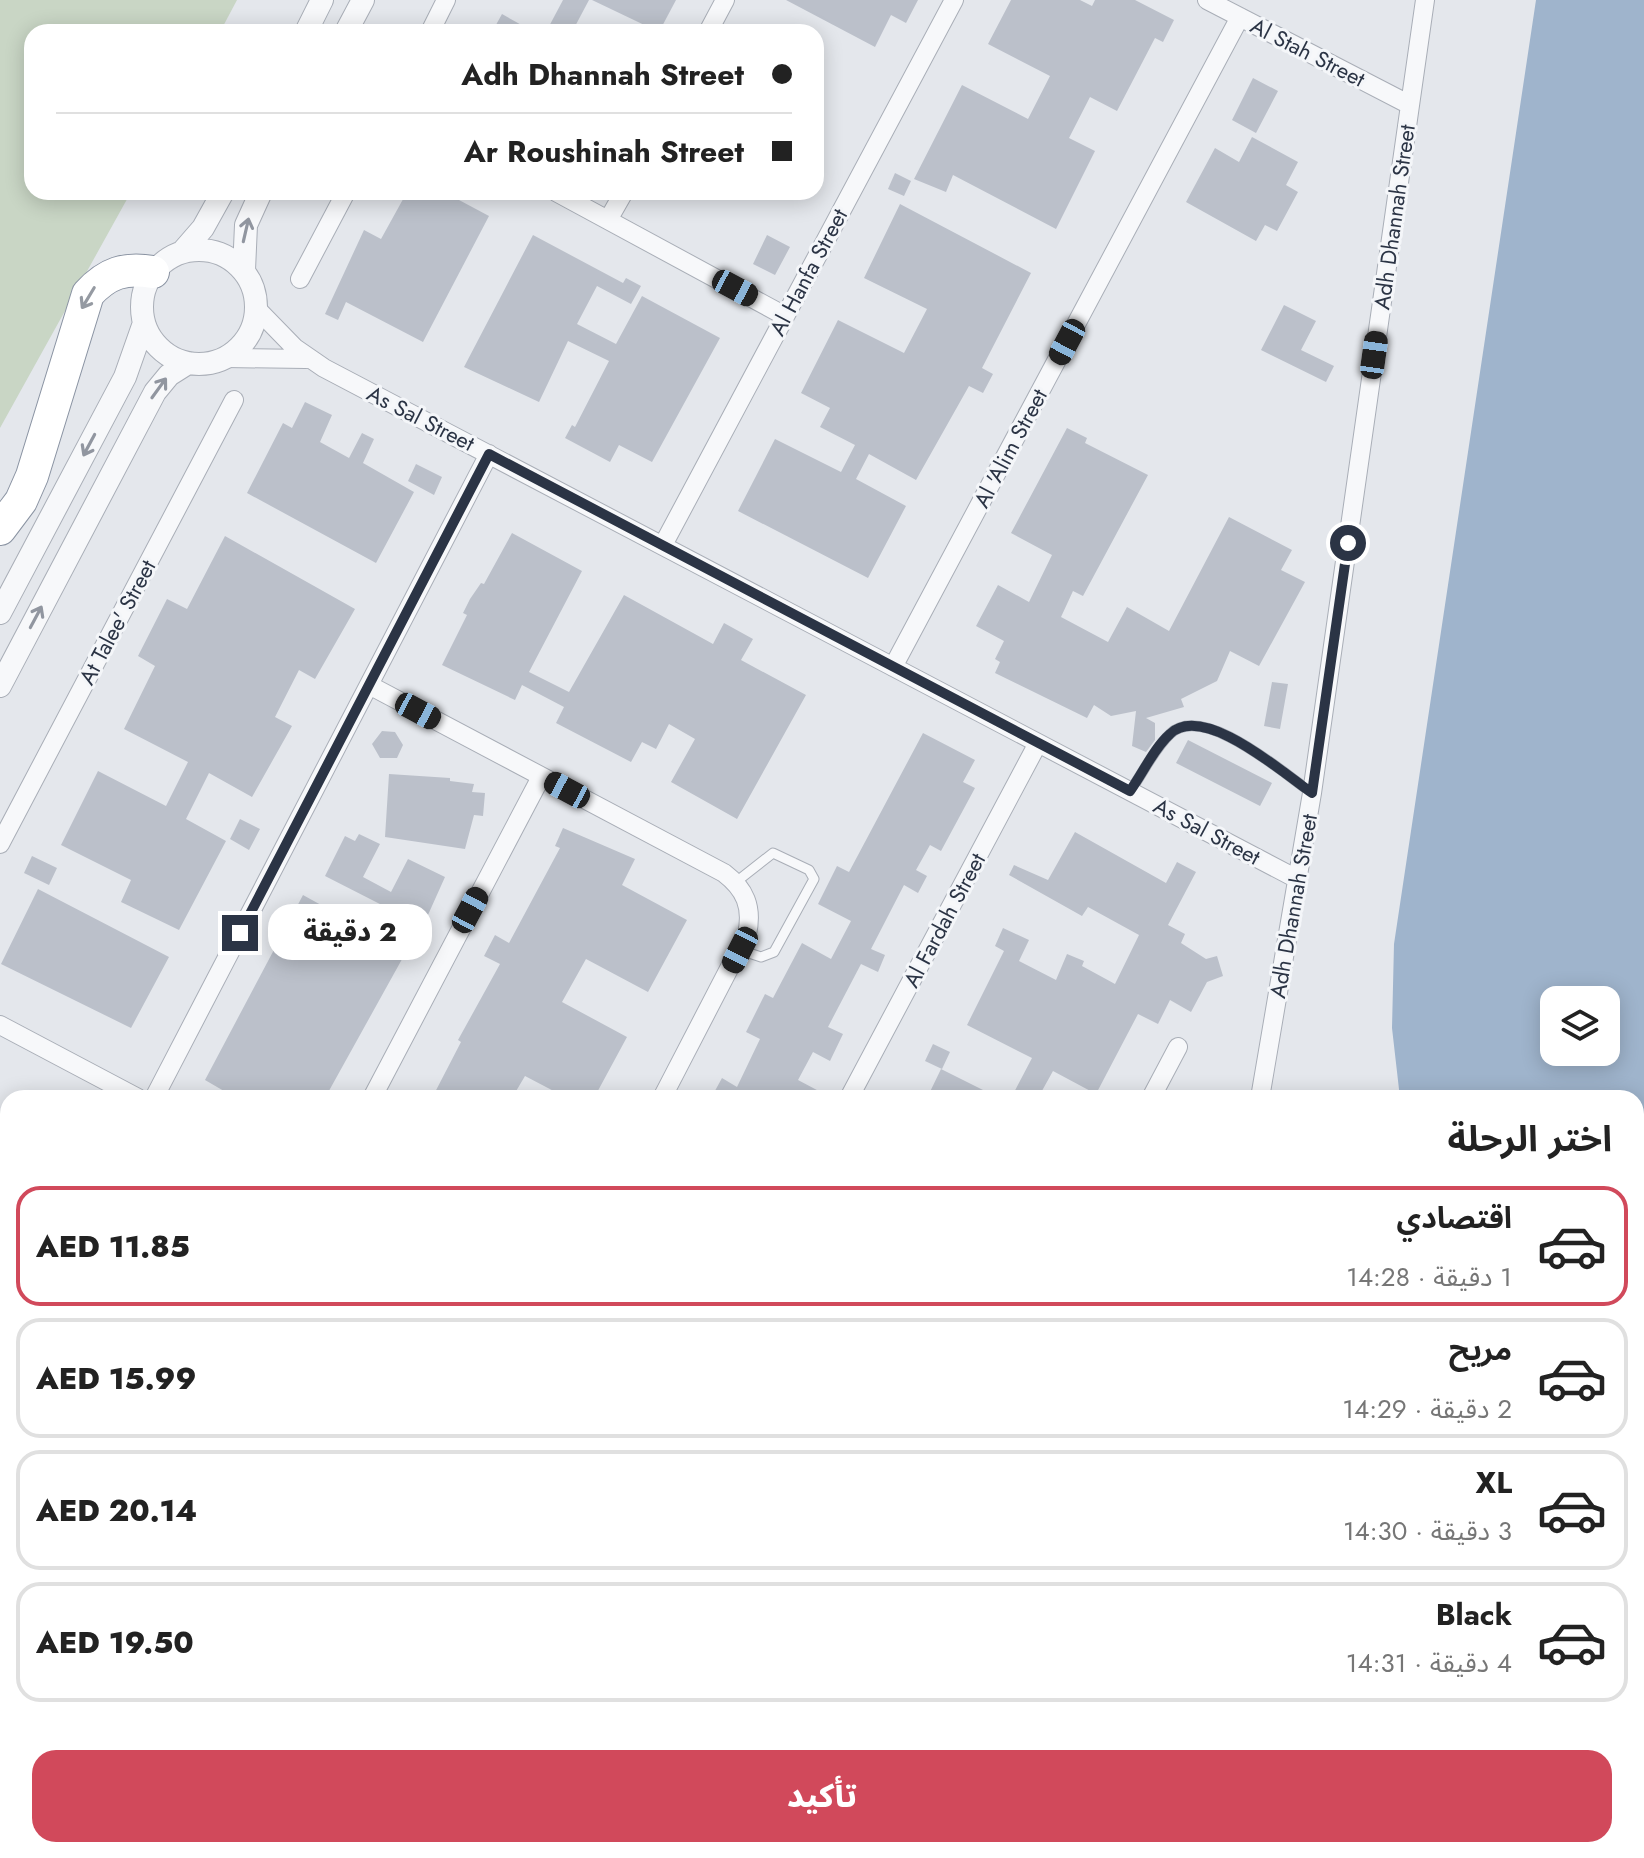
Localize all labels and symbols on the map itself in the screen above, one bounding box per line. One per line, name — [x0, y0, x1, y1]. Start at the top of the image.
street label: Al Stah Street — [1245, 9, 1371, 95]
street label: Adh Dhannah Street — [1365, 122, 1423, 312]
street label: Al Hanfa Street — [761, 202, 855, 341]
one-way arrow — [239, 217, 254, 243]
car — [708, 266, 762, 310]
one-way arrow — [80, 286, 96, 309]
car — [1045, 315, 1089, 369]
car — [1359, 330, 1389, 380]
street label: As Sal Street — [362, 377, 481, 459]
one-way arrow — [151, 378, 167, 400]
street label: Al 'Alim Street — [965, 382, 1055, 513]
one-way arrow — [81, 433, 97, 456]
route start — [1330, 525, 1366, 561]
street label: At Talee' Street — [71, 553, 164, 690]
one-way arrow — [29, 606, 45, 630]
car — [391, 689, 445, 733]
car — [540, 768, 594, 812]
street label: As Sal Street — [1148, 789, 1267, 873]
street label: Adh Dhannah Street — [1261, 811, 1325, 1001]
street label: Al Fardah Street — [895, 846, 993, 993]
car — [448, 883, 492, 937]
callout: 2 دقيقة — [268, 905, 432, 961]
route end — [222, 915, 258, 951]
car — [718, 923, 762, 977]

